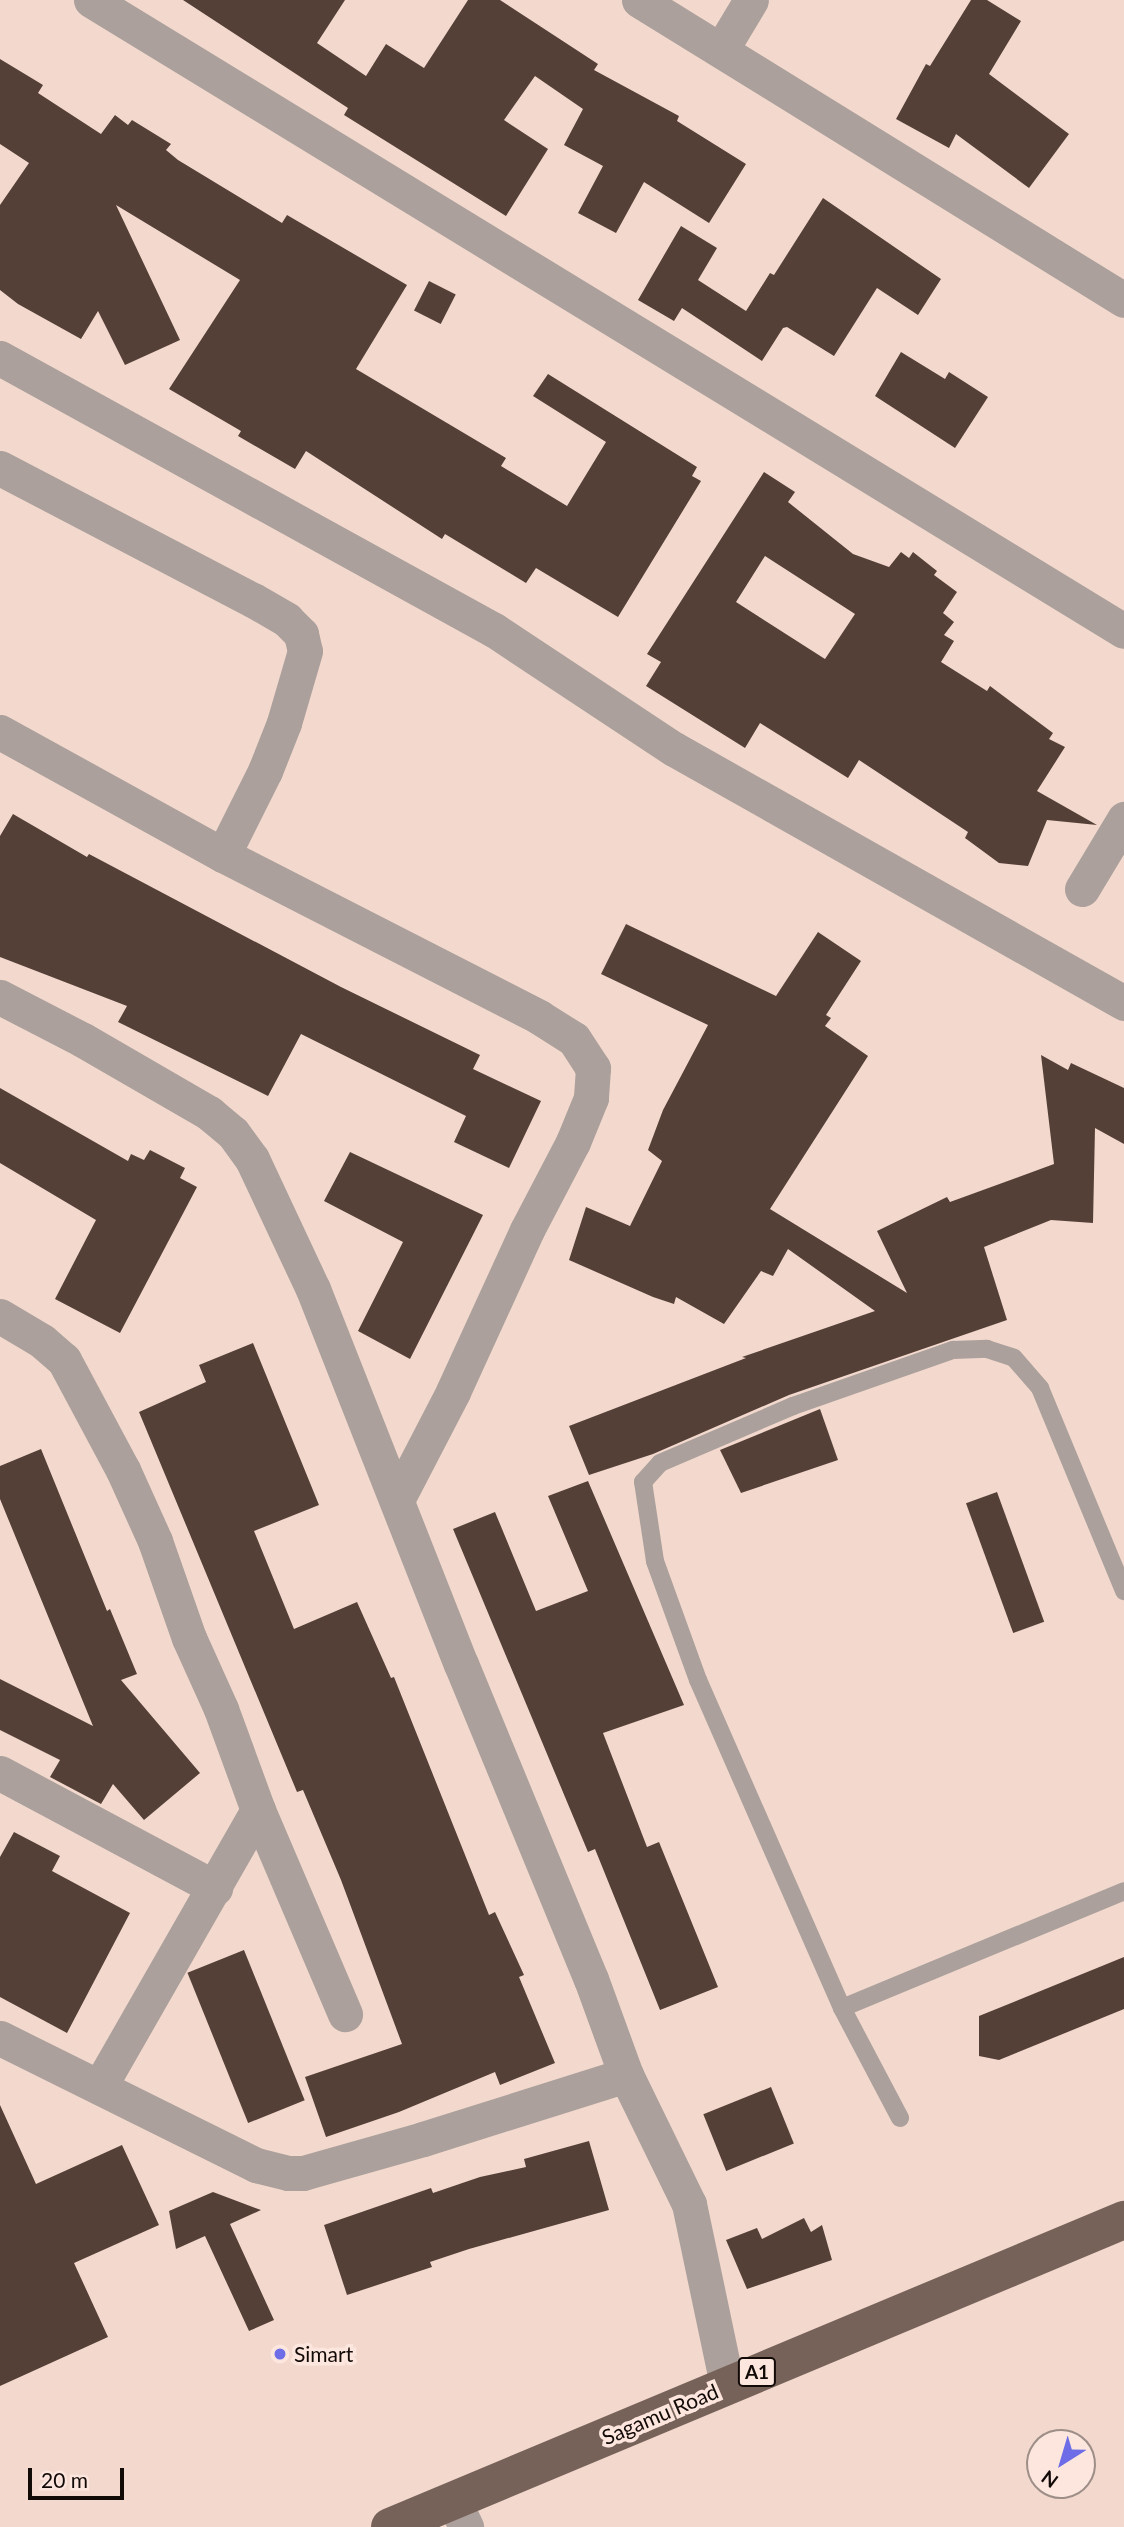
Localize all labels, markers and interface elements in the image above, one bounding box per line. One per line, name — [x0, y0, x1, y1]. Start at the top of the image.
place label: Simart — [294, 2341, 353, 2367]
marker: Simart — [272, 2346, 288, 2362]
road number: A1 — [738, 2356, 776, 2388]
street label: Sagamu Road — [598, 2378, 722, 2450]
north arrow — [1026, 2429, 1096, 2499]
scale bar — [32, 2454, 128, 2498]
text: N — [1037, 2466, 1062, 2493]
text: 20 m — [41, 2467, 88, 2492]

